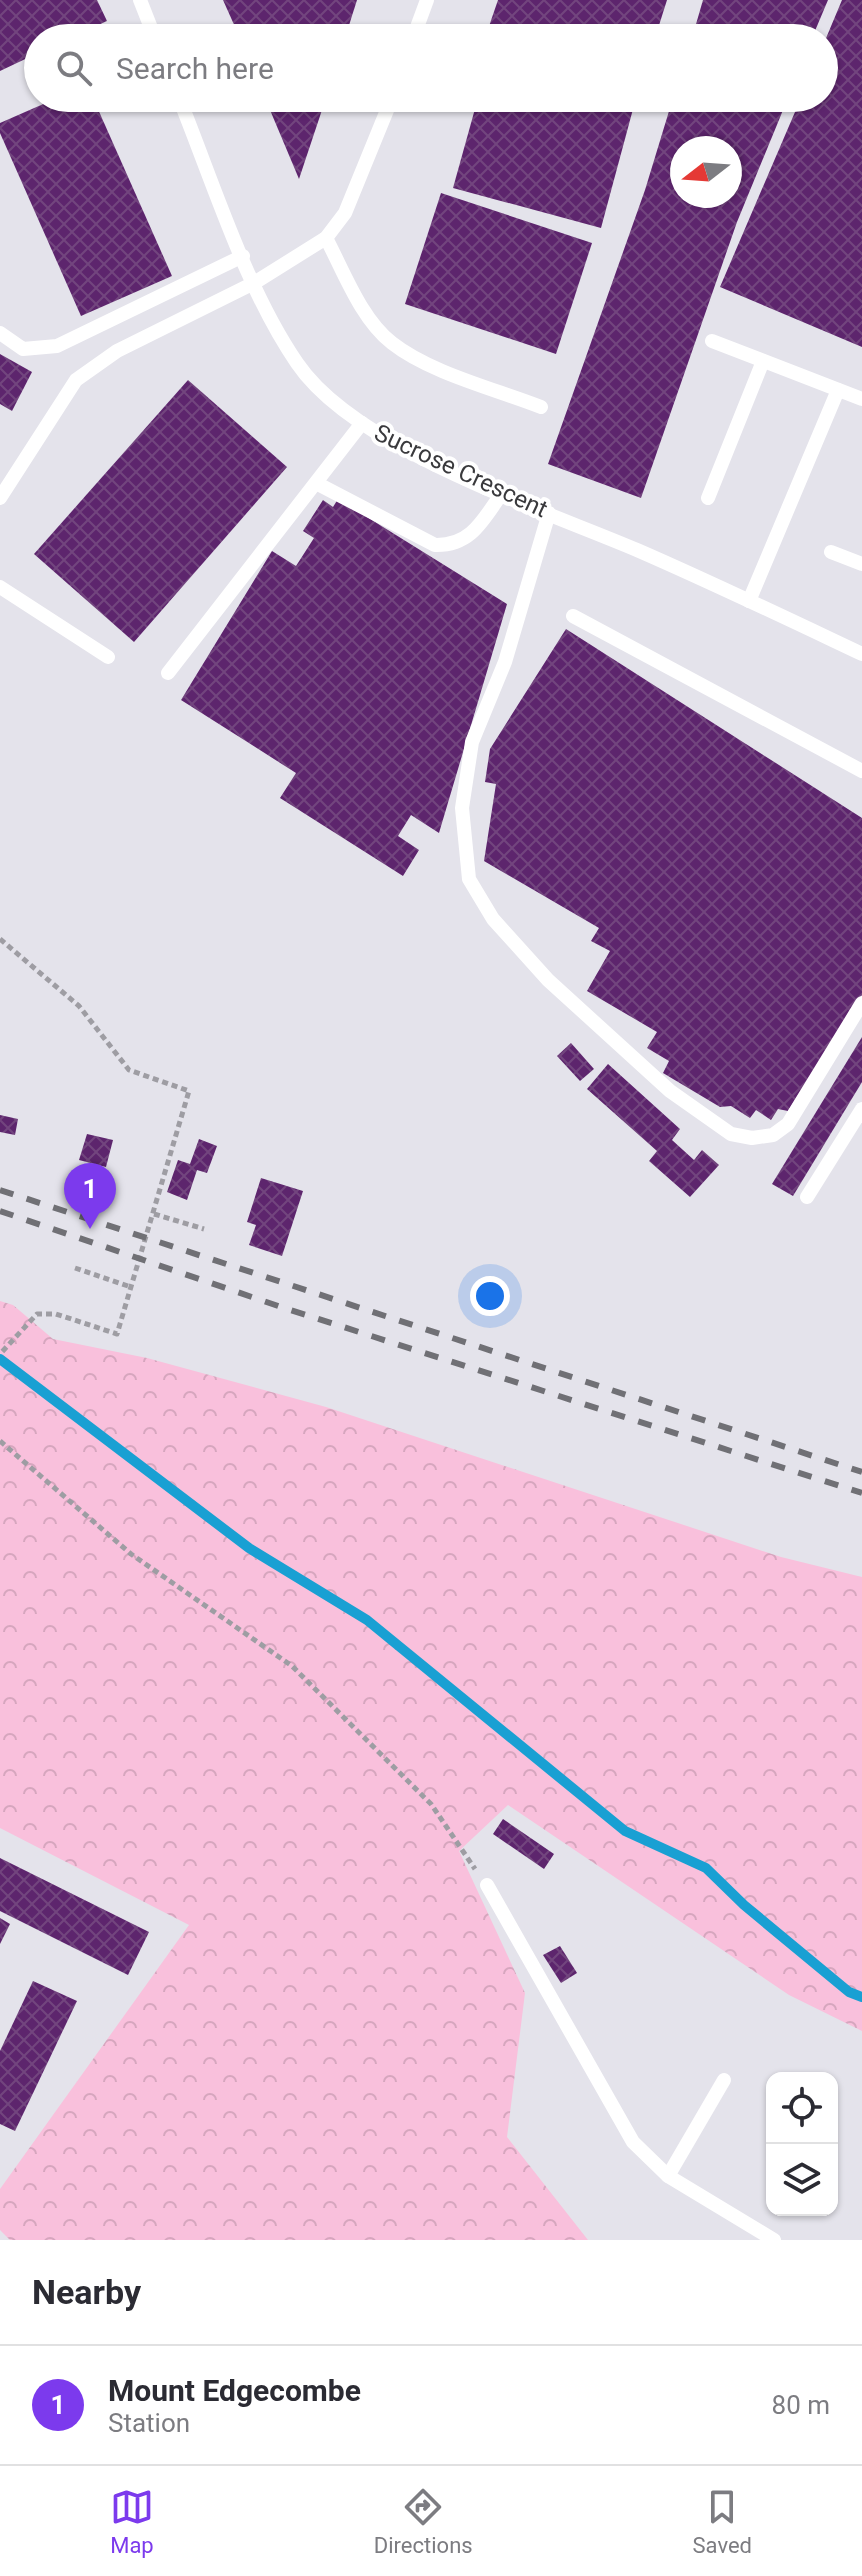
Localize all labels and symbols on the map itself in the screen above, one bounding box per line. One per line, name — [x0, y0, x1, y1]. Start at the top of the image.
north arrow — [670, 136, 742, 208]
street label: Sucrose Crescent — [370, 419, 552, 523]
pin: 1 — [64, 1163, 116, 1229]
your location — [470, 1276, 510, 1316]

